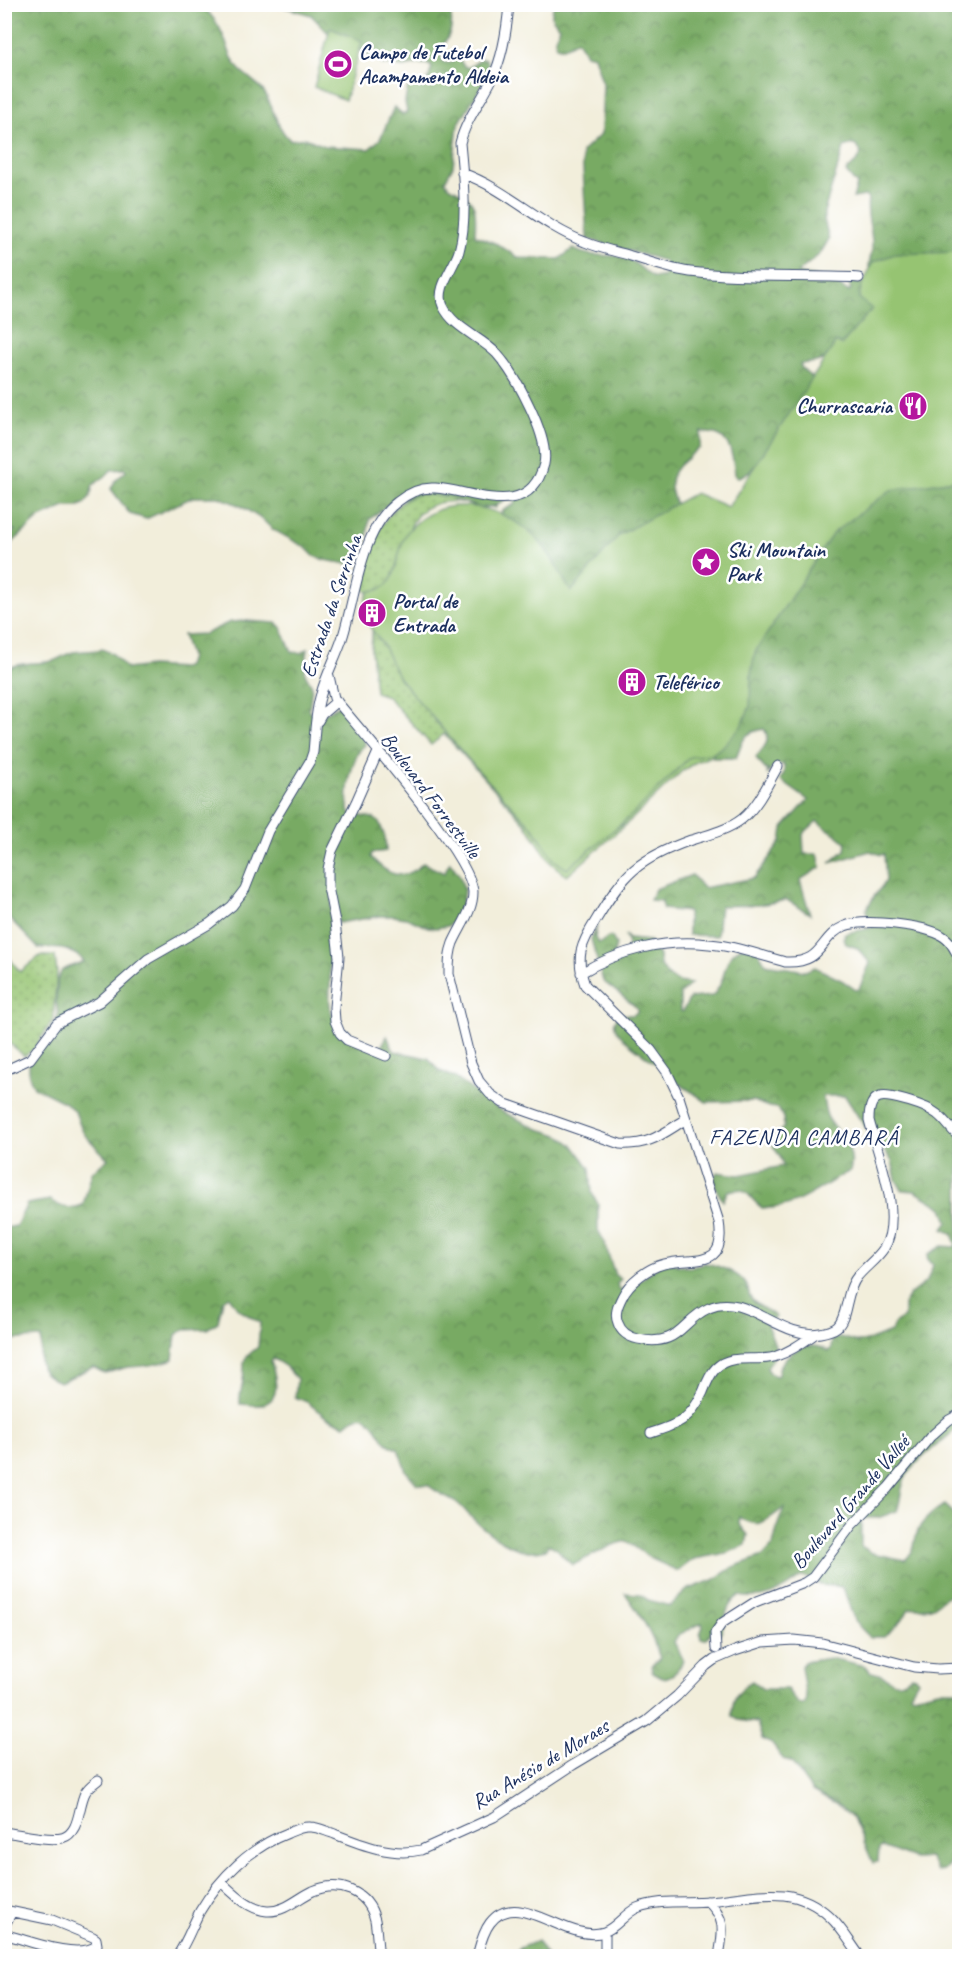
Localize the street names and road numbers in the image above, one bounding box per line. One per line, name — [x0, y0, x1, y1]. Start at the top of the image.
street label: Estrada da Serrinha — [294, 529, 368, 681]
street label: Boulevard Forrestville — [375, 727, 487, 864]
street label: Boulevard Grande Valleé — [785, 1427, 917, 1574]
street label: Rua Anésio de Moraes — [467, 1712, 615, 1815]

